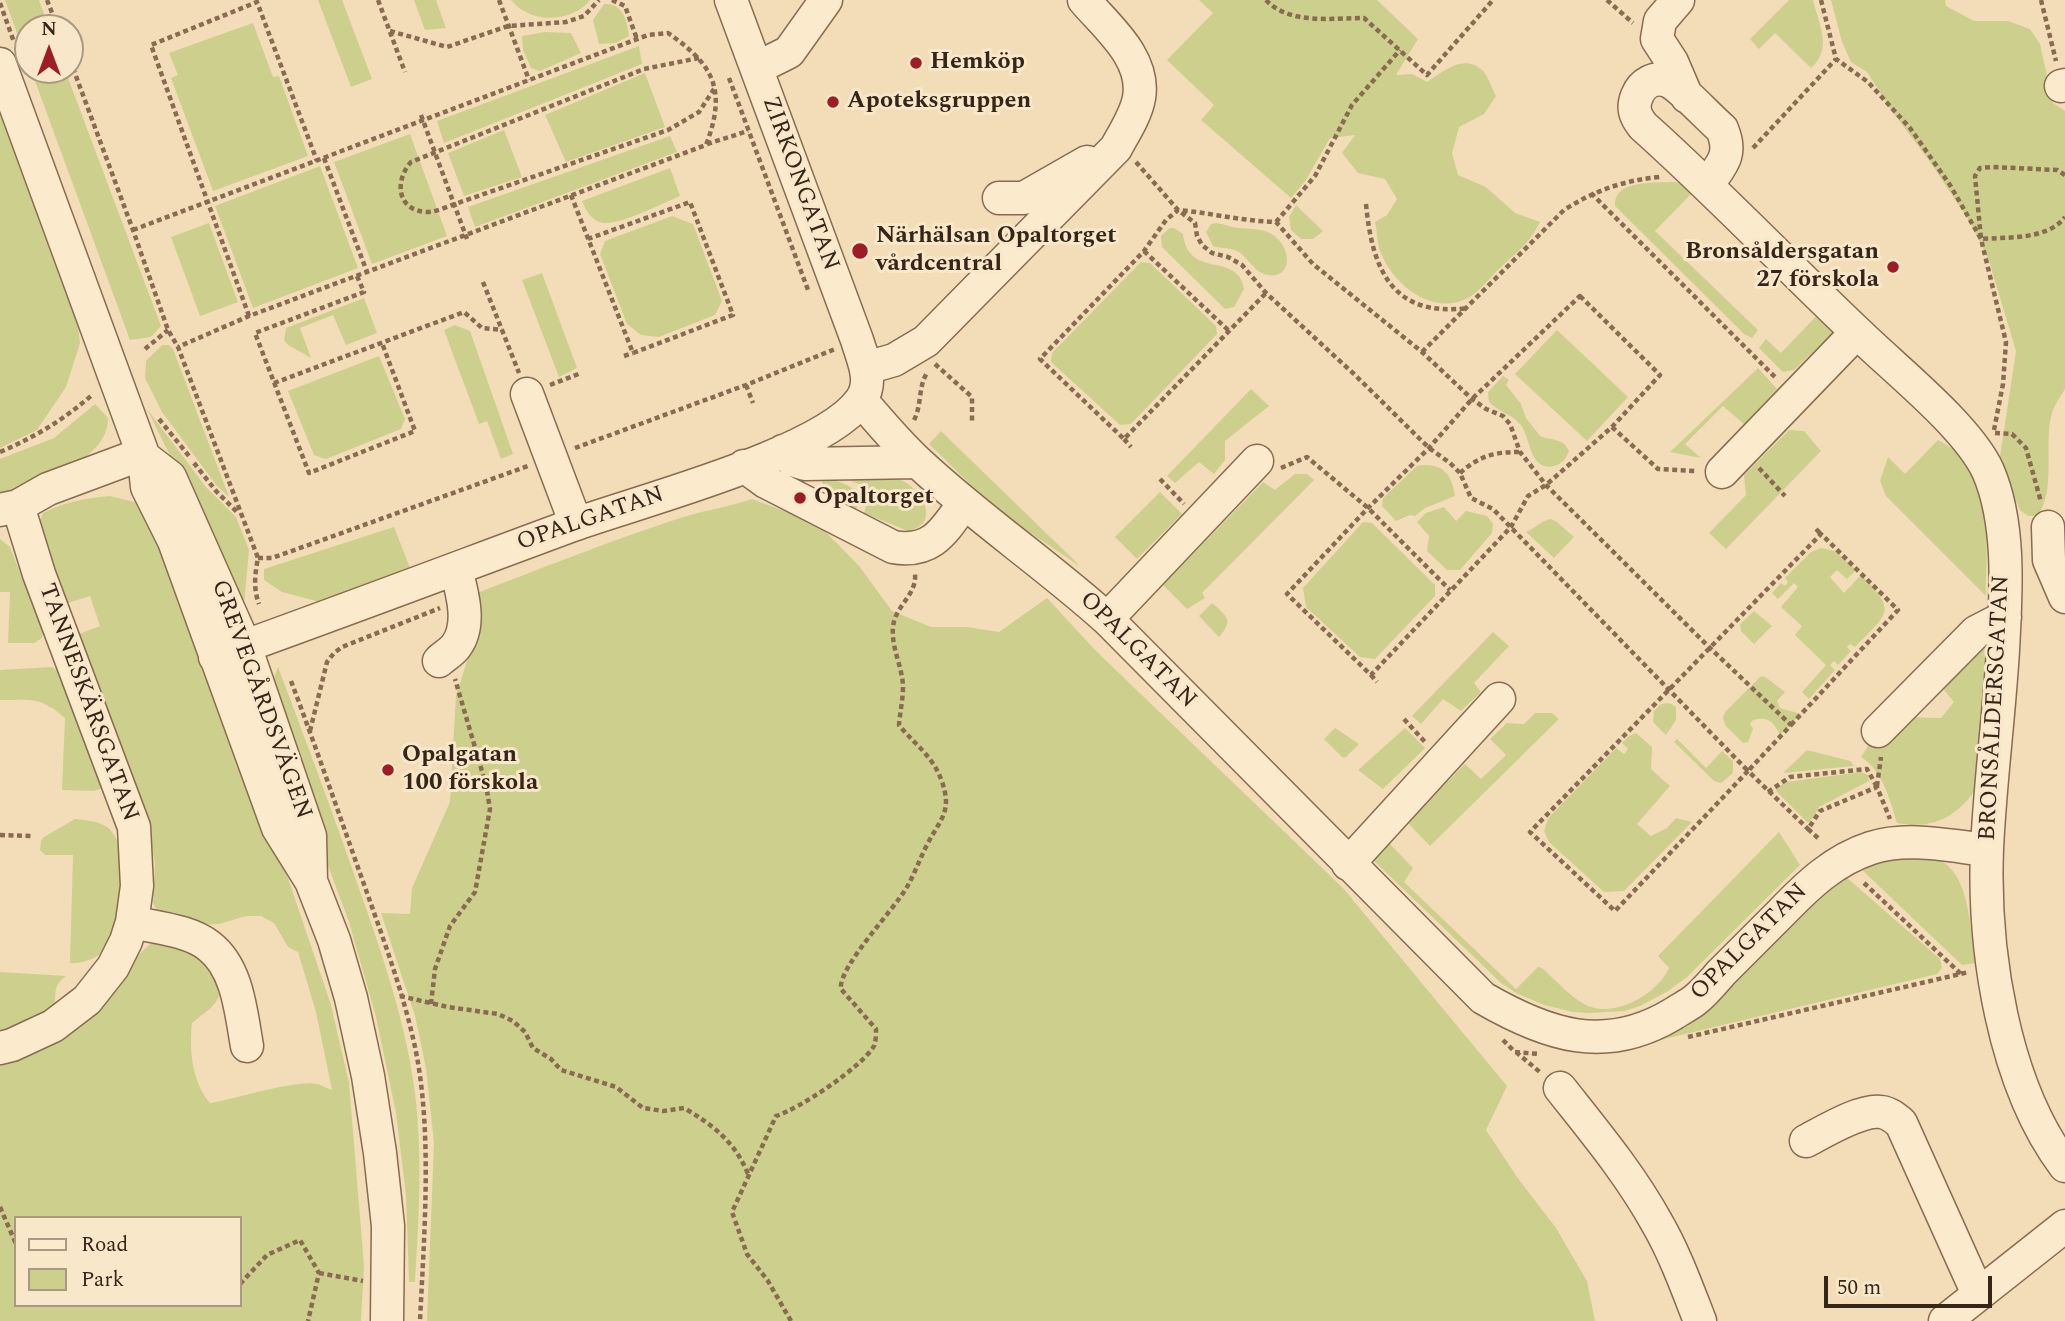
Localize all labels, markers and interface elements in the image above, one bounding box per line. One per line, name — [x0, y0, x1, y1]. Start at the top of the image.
north arrow — [14, 14, 84, 84]
text: N — [41, 15, 57, 44]
place label: Hemköp — [930, 49, 1025, 77]
marker: Hemköp — [908, 55, 924, 71]
place label: Apoteksgruppen — [847, 88, 1031, 116]
street label: ZIRKONGATAN — [754, 93, 844, 275]
marker: Apoteksgruppen — [825, 94, 841, 110]
place label: Närhälsan Opaltorget vårdcentral — [876, 223, 1116, 279]
place label: Bronsåldersgatan 27 förskola — [1685, 239, 1879, 295]
marker: Närhälsan Opaltorget vårdcentral — [850, 241, 870, 261]
marker: Bronsåldersgatan 27 förskola — [1885, 259, 1901, 275]
street label: OPALGATAN — [514, 481, 668, 559]
place label: Opaltorget — [814, 484, 934, 512]
marker: Opaltorget — [792, 490, 808, 506]
street label: BRONSÅLDERSGATAN — [1975, 574, 2017, 842]
street label: GREVEGÅRDSVÄGEN — [203, 576, 317, 824]
street label: TANNESKÄRSGATAN — [31, 580, 143, 826]
street label: OPALGATAN — [1072, 586, 1202, 716]
place label: Opalgatan 100 förskola — [402, 742, 538, 798]
marker: Opalgatan 100 förskola — [380, 762, 396, 778]
street label: OPALGATAN — [1685, 878, 1815, 1008]
legend — [14, 1216, 242, 1307]
text: Road — [81, 1229, 128, 1261]
scale bar — [1827, 1262, 1995, 1306]
text: Park — [81, 1264, 124, 1296]
text: 50 m — [1837, 1272, 1881, 1304]

